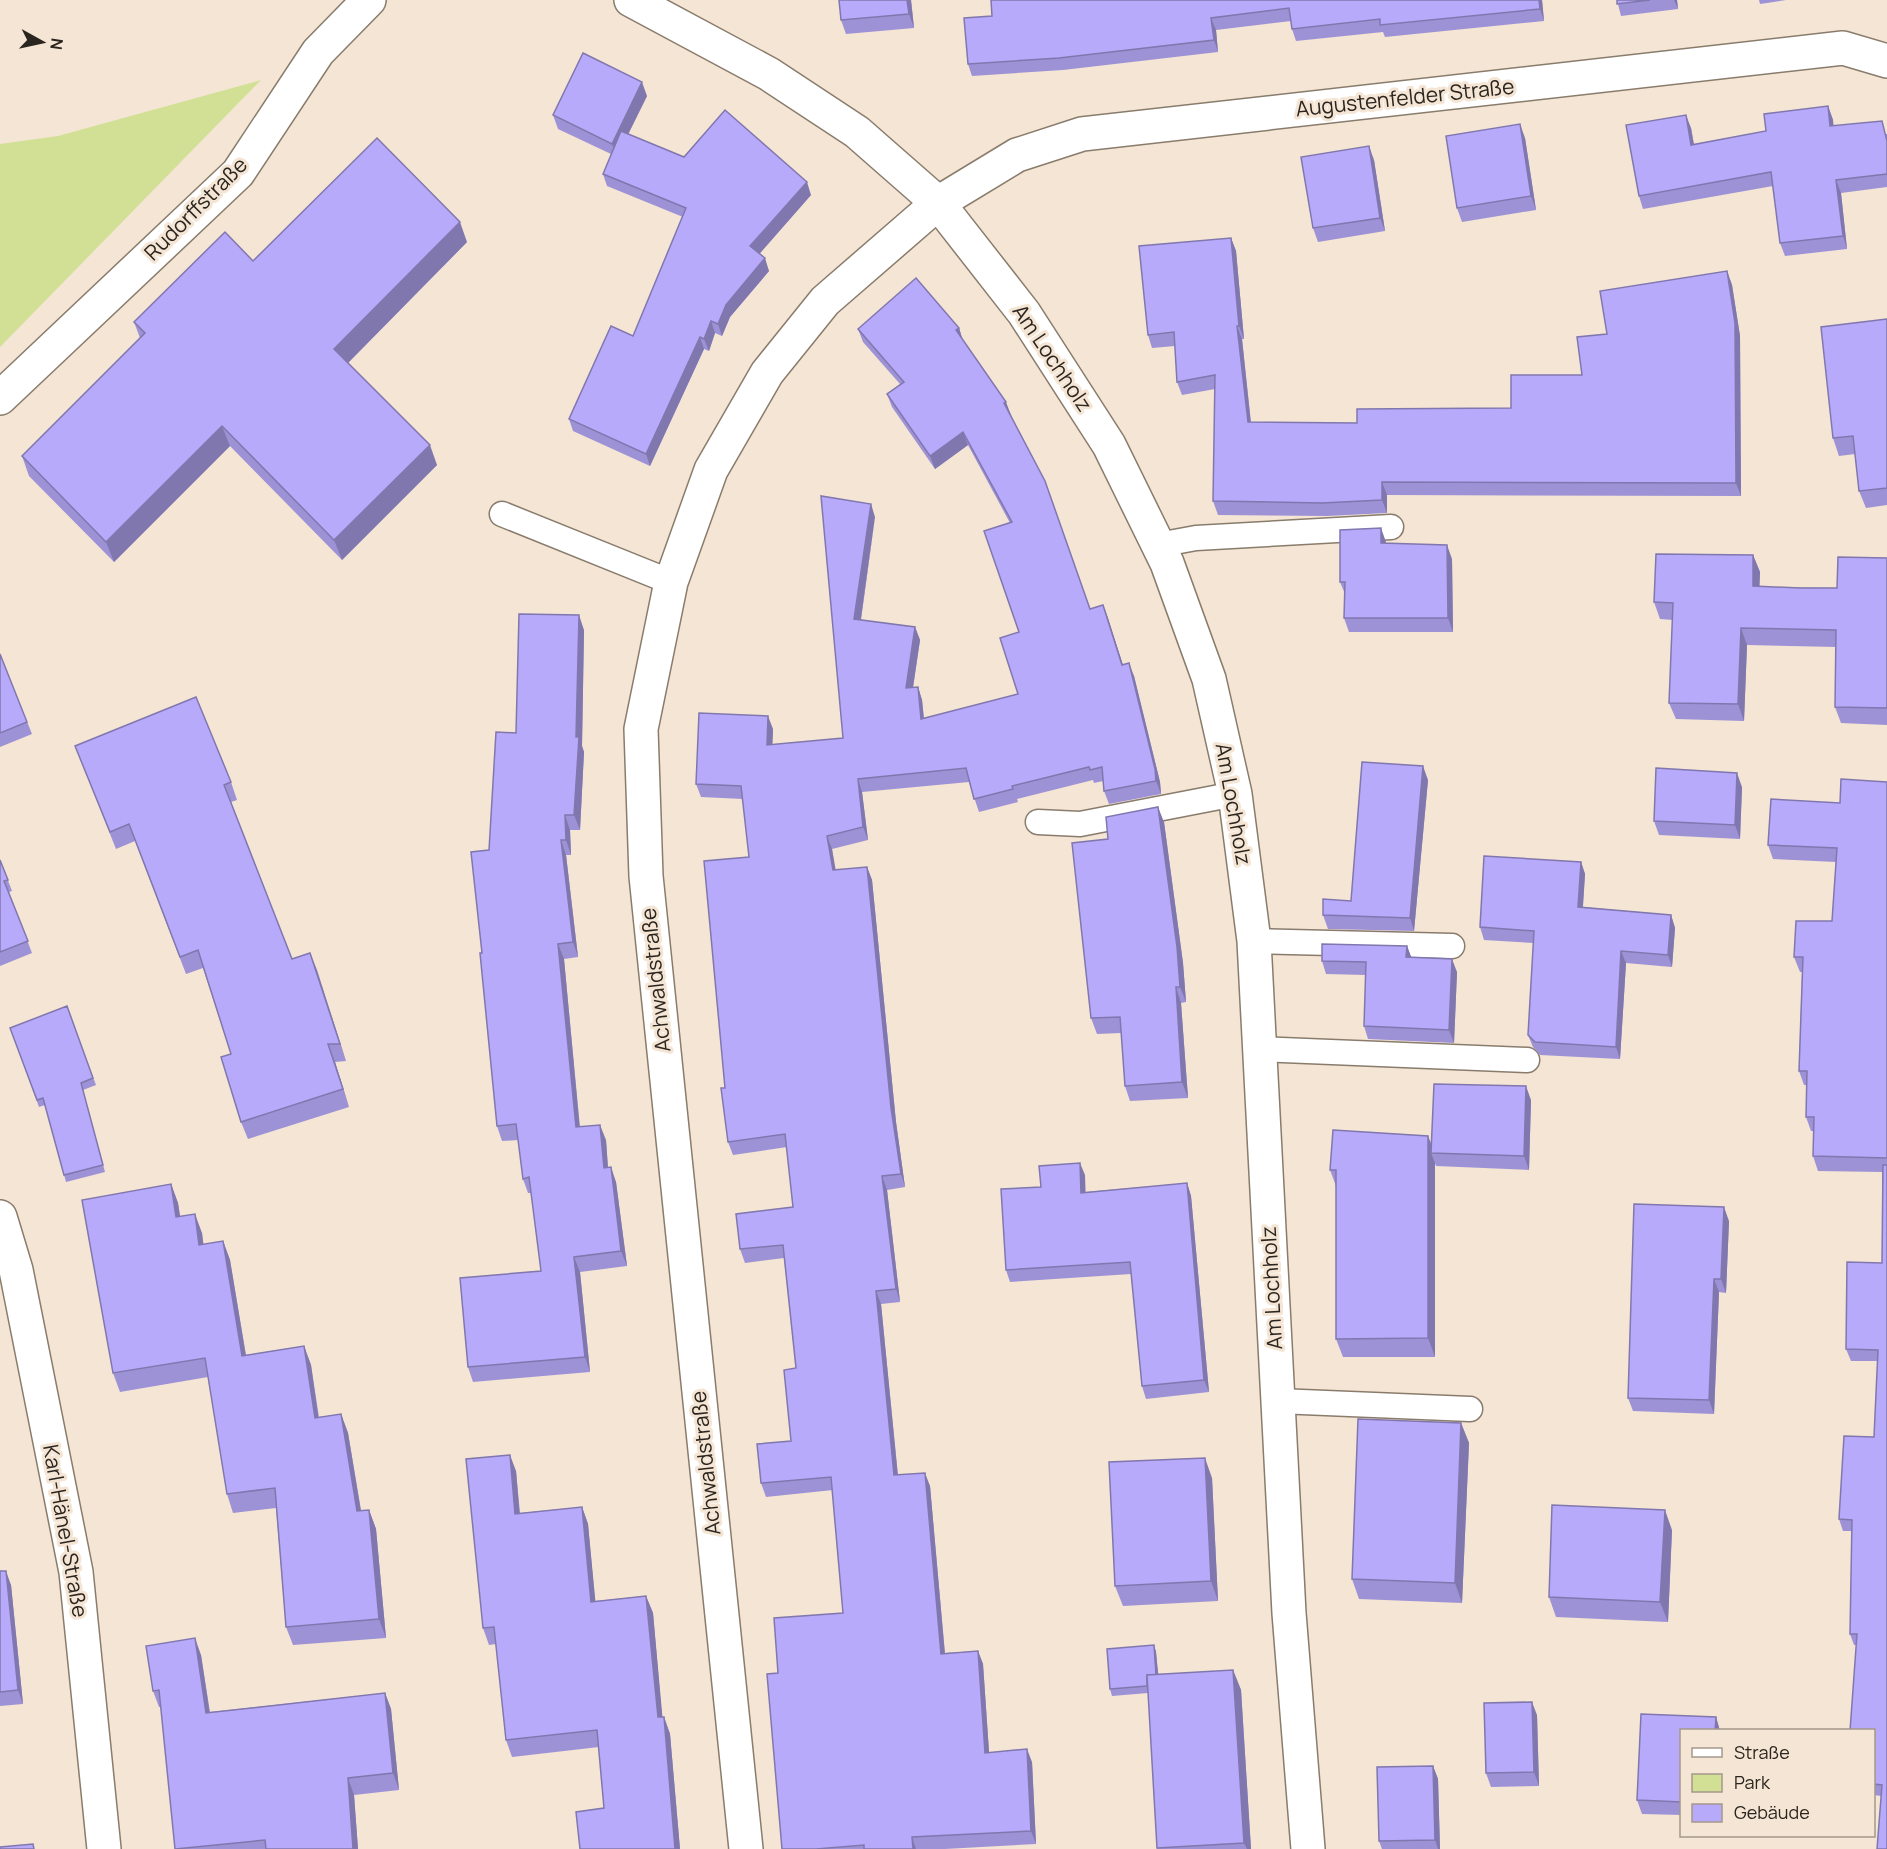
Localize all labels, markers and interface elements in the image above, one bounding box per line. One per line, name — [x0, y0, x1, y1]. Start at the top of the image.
north arrow — [12, 12, 72, 72]
text: N — [45, 37, 69, 51]
street label: Augustenfelder Straße — [1294, 72, 1516, 122]
street label: Rudorffstraße — [138, 151, 253, 266]
street label: Am Lochholz — [1007, 298, 1099, 416]
street label: Am Lochholz — [1209, 741, 1258, 867]
street label: Achwaldstraße — [634, 907, 677, 1054]
street label: Am Lochholz — [1254, 1226, 1288, 1350]
street label: Achwaldstraße — [684, 1390, 727, 1537]
street label: Karl-Hänel-Straße — [37, 1442, 95, 1619]
legend — [1680, 1729, 1875, 1837]
text: Straße — [1734, 1740, 1790, 1764]
text: Park — [1734, 1770, 1771, 1794]
text: Gebäude — [1734, 1800, 1810, 1824]

